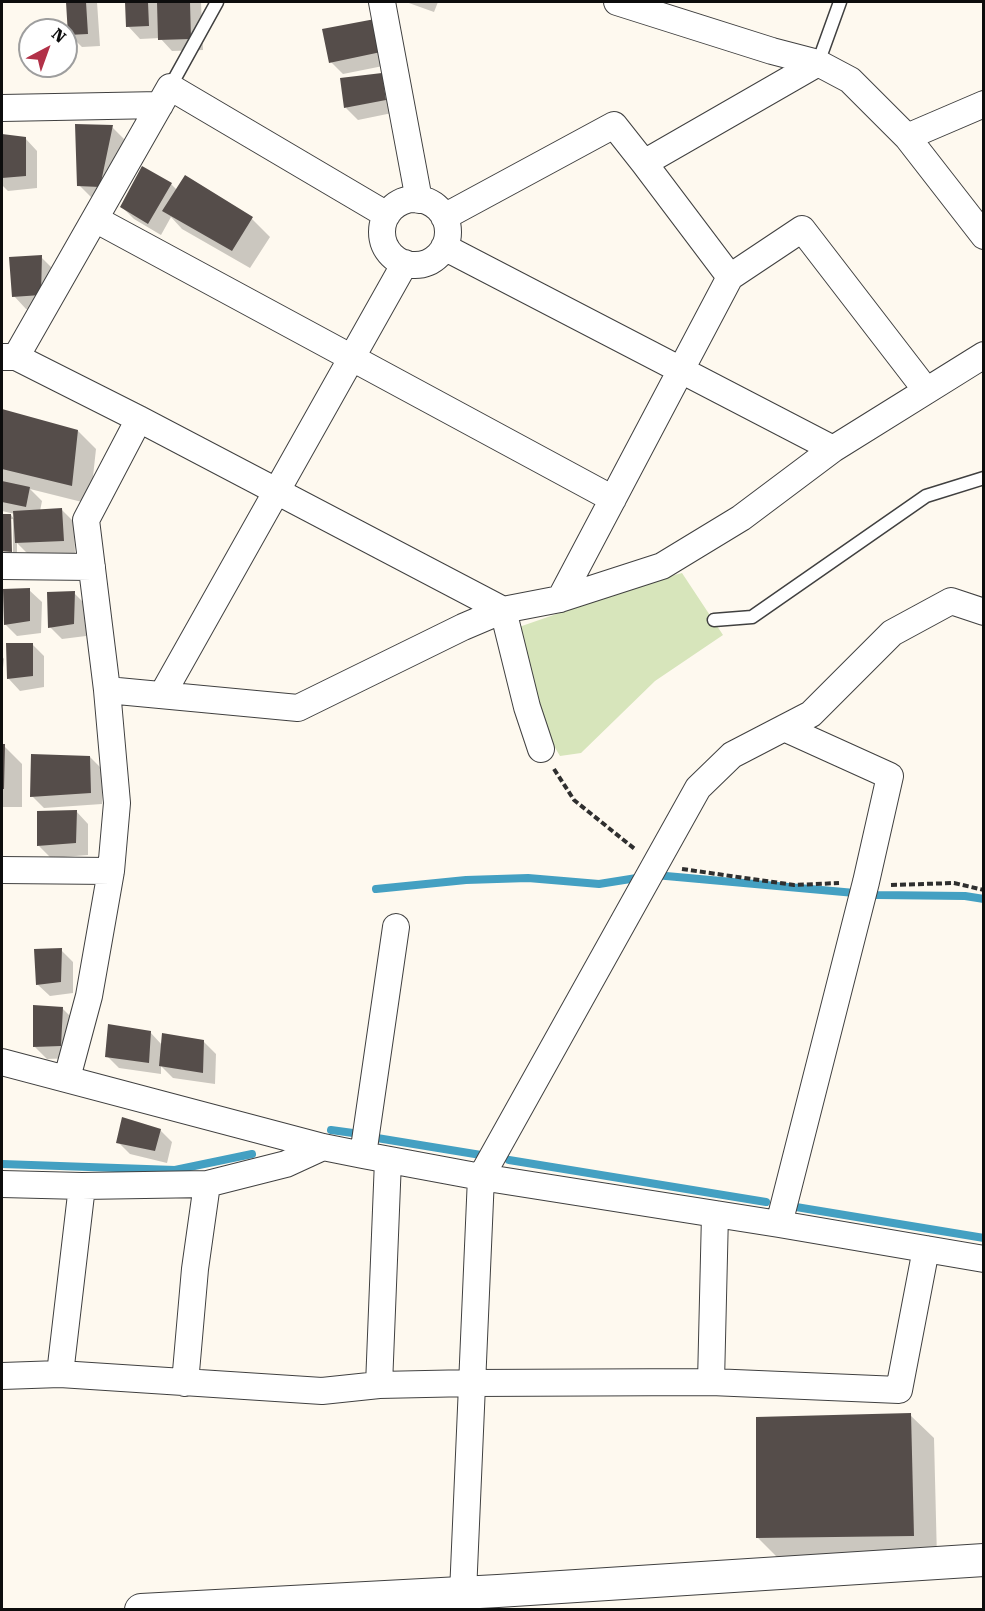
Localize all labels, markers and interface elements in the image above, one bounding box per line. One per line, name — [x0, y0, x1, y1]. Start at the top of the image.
north arrow — [18, 18, 78, 78]
text: N — [48, 24, 70, 47]

